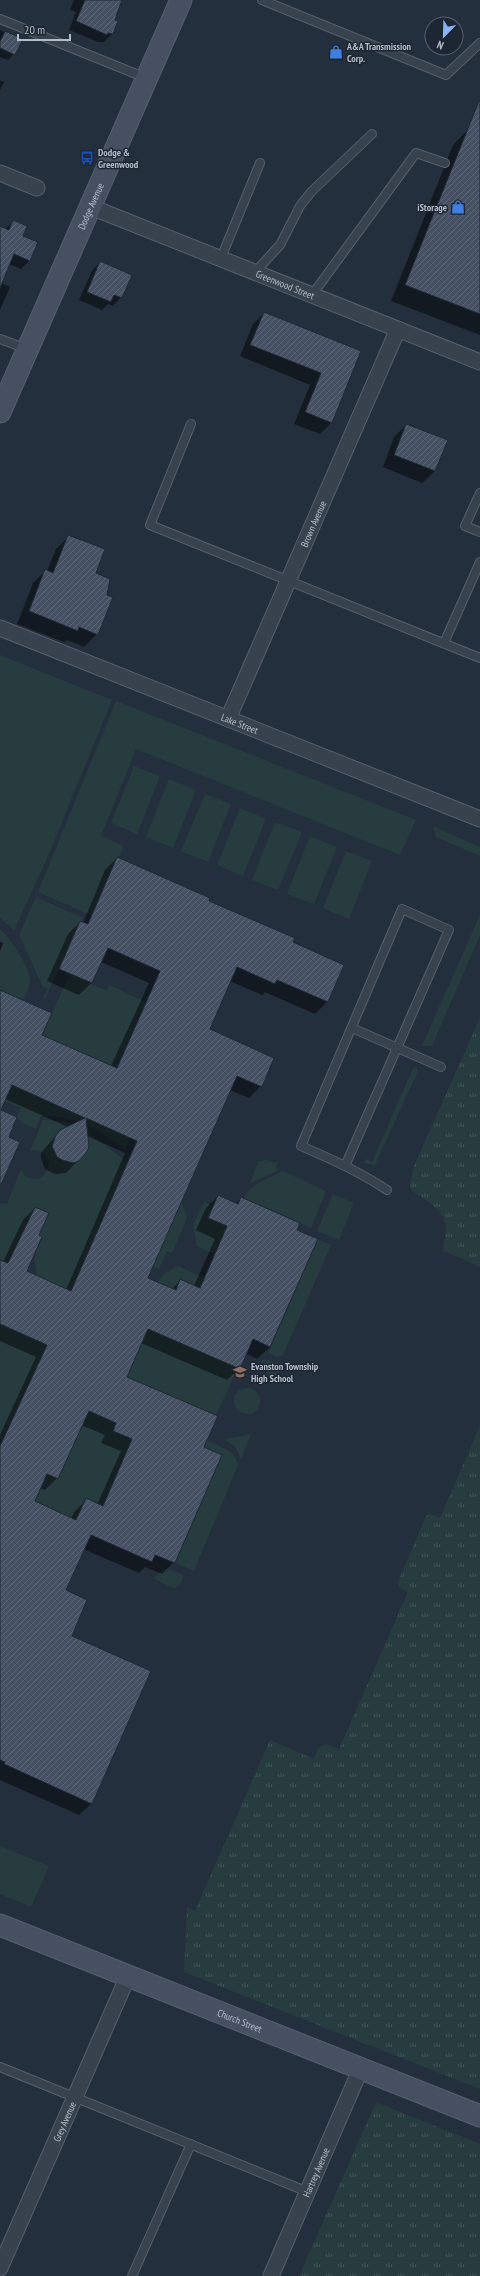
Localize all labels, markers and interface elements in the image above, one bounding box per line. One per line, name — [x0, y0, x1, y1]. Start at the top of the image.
scale bar — [18, 16, 70, 42]
north arrow — [424, 16, 464, 56]
text: 20 m — [24, 22, 45, 37]
text: N — [435, 38, 446, 53]
place label: A&A Transmission Corp. — [346, 40, 412, 65]
shop icon: A&A Transmission Corp. — [328, 44, 344, 60]
place label: Dodge & Greenwood — [98, 146, 139, 171]
bus stop icon: Dodge & Greenwood — [79, 150, 95, 166]
street label: Dodge Avenue — [75, 181, 107, 232]
shop icon: iStorage — [450, 199, 466, 215]
place label: iStorage — [417, 201, 447, 214]
street label: Greenwood Street — [254, 267, 316, 302]
street label: Brown Avenue — [298, 499, 329, 549]
street label: Lake Street — [219, 711, 260, 737]
place label: Evanston Township High School — [251, 1360, 319, 1385]
school or university icon: Evanston Township High School — [232, 1364, 248, 1380]
street label: Church Street — [215, 2006, 264, 2036]
street label: Grey Avenue — [50, 2100, 79, 2144]
street label: Hartrey Avenue — [300, 2146, 333, 2199]

